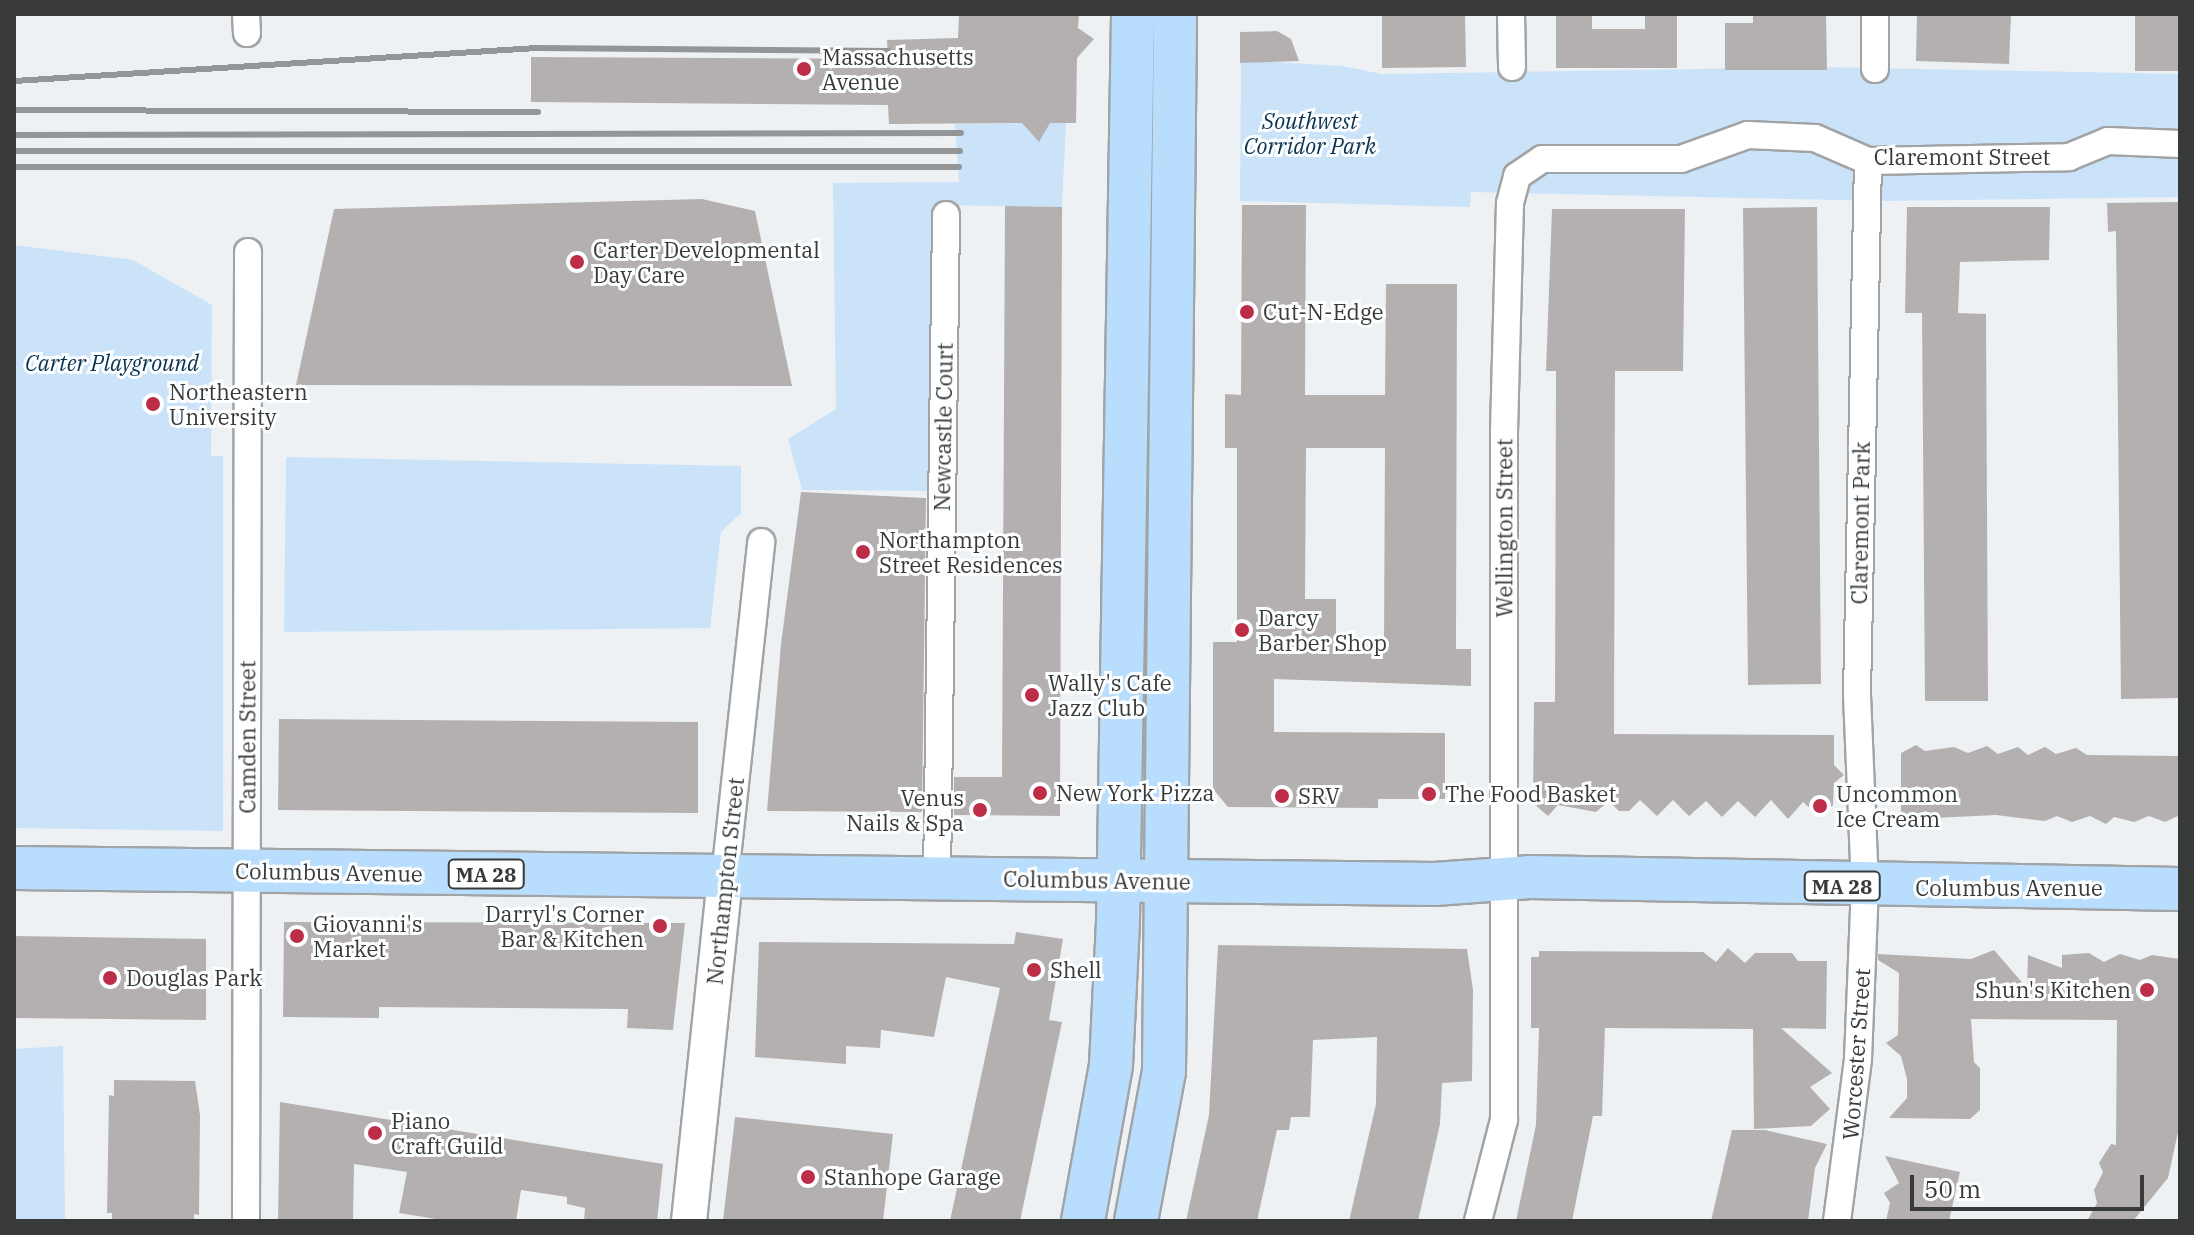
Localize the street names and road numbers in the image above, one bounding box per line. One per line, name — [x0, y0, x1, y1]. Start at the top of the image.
street label: Claremont Street — [1874, 144, 2050, 170]
street label: Newcastle Court — [928, 342, 958, 512]
street label: Wellington Street — [1491, 438, 1517, 618]
street label: Claremont Park — [1845, 441, 1875, 605]
street label: Camden Street — [234, 660, 260, 814]
street label: Northampton Street — [701, 776, 749, 986]
street label: Columbus Avenue — [235, 857, 423, 887]
road number: MA 28 — [446, 858, 526, 890]
street label: Columbus Avenue — [1003, 865, 1191, 895]
road number: MA 28 — [1802, 870, 1882, 902]
street label: Columbus Avenue — [1915, 875, 2103, 901]
street label: Worcester Street — [1837, 967, 1875, 1141]

